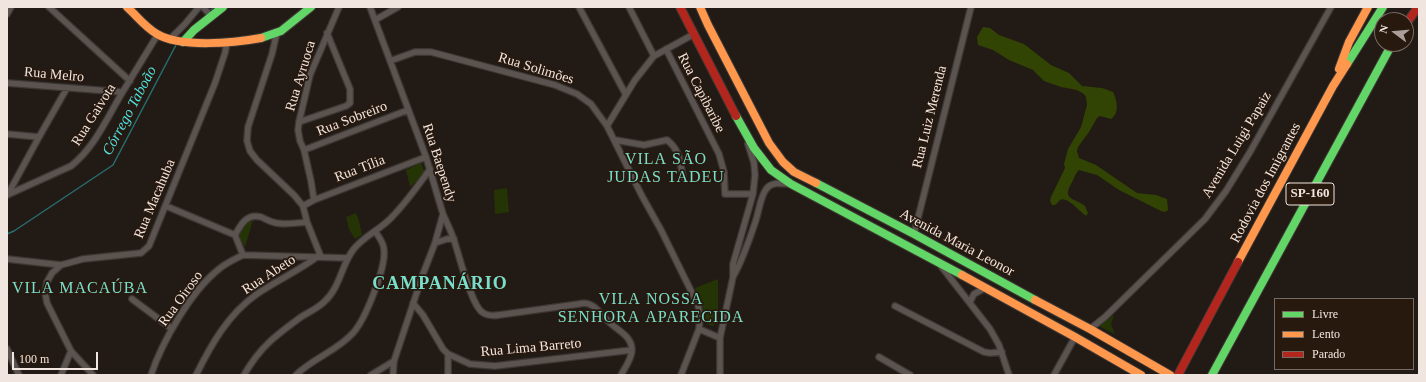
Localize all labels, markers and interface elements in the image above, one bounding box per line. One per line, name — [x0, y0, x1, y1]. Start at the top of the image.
north arrow — [1374, 12, 1414, 52]
text: N — [1377, 23, 1390, 34]
street label: Rua Ayruoca — [282, 39, 320, 113]
street label: Rua Solimões — [496, 50, 576, 88]
street label: Rua Capibaribe — [674, 50, 728, 136]
water label: Córrego Taboão — [99, 63, 161, 159]
street label: Rua Melro — [23, 64, 85, 86]
street label: Rua Luiz Merenda — [909, 64, 951, 170]
street label: Rua Gaivota — [68, 81, 120, 149]
street label: Avenida Luigi Papaiz — [1199, 89, 1275, 201]
street label: Rua Sobreiro — [314, 98, 390, 140]
street label: Rodovia dos Imigrantes — [1227, 120, 1305, 246]
street label: Rua Baependy — [418, 121, 460, 205]
district label: VILA SÃO JUDAS TADEU — [607, 150, 725, 188]
street label: Rua Tília — [332, 152, 388, 186]
street label: Rua Macahuba — [131, 157, 179, 241]
road number: SP-160 — [1286, 183, 1334, 205]
street label: Avenida Maria Leonor — [897, 206, 1017, 280]
street label: Rua Abeto — [239, 252, 299, 298]
street label: Rua Oiroso — [155, 268, 207, 330]
district label: CAMPANÁRIO — [372, 273, 508, 295]
district label: VILA MACAÚBA — [12, 279, 148, 299]
district label: VILA NOSSA SENHORA APARECIDA — [558, 290, 744, 328]
legend — [1274, 298, 1414, 370]
text: Livre — [1312, 307, 1338, 321]
text: Lento — [1312, 327, 1340, 341]
street label: Rua Lima Barreto — [480, 335, 582, 361]
scale bar — [14, 344, 100, 370]
text: Parado — [1312, 347, 1345, 361]
text: 100 m — [19, 352, 49, 366]

